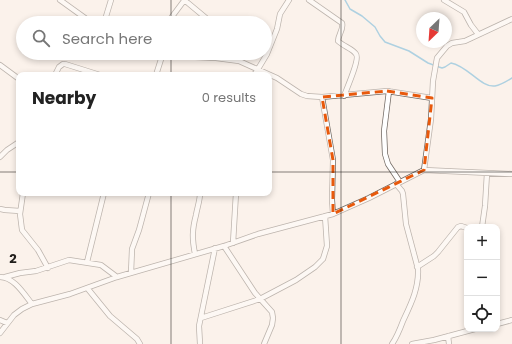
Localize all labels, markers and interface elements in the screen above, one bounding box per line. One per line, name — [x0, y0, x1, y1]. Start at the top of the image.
north arrow — [416, 12, 452, 48]
search box — [16, 16, 272, 60]
icon: search — [30, 27, 52, 49]
text: Search here — [62, 28, 152, 49]
text: Nearby — [32, 86, 96, 110]
text: 0 results — [202, 88, 256, 107]
map controls — [464, 224, 500, 332]
button: + — [464, 224, 500, 260]
text: 2 — [9, 249, 17, 268]
button: − — [464, 260, 500, 296]
button: locate — [464, 296, 500, 332]

